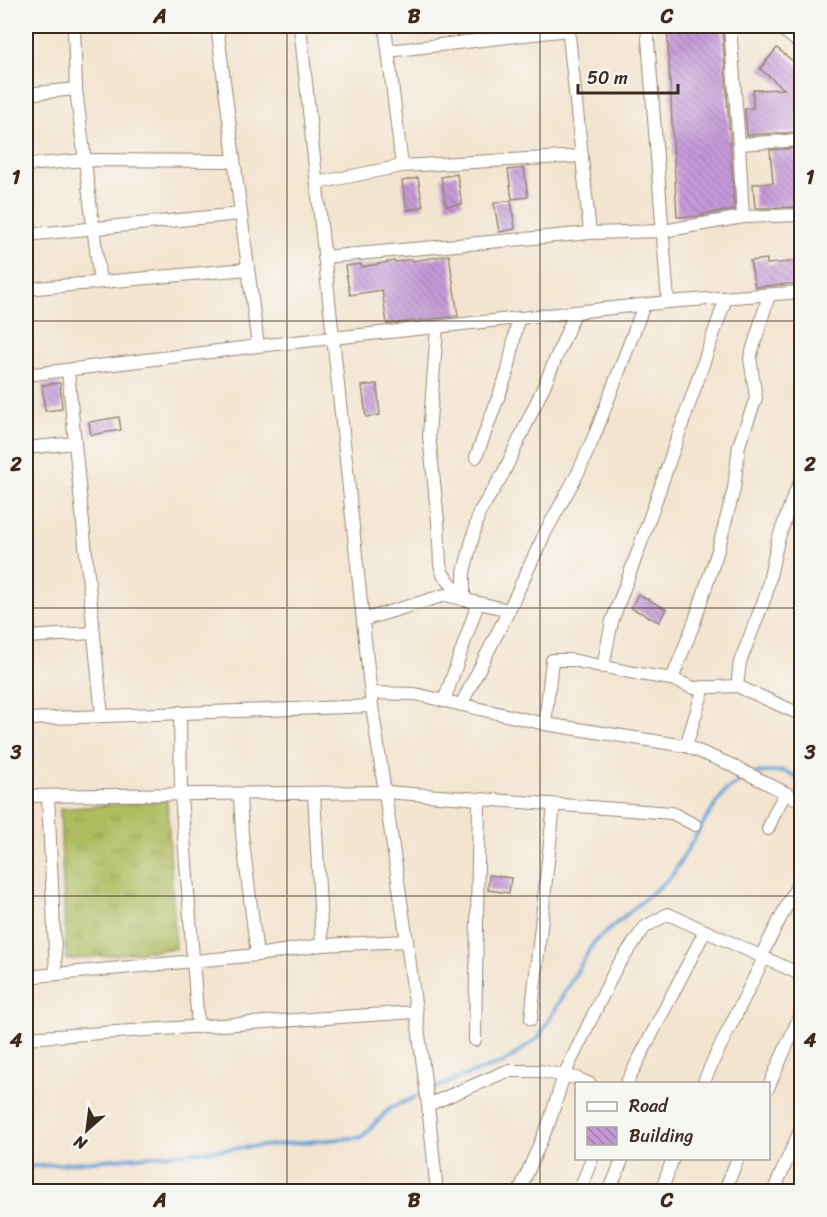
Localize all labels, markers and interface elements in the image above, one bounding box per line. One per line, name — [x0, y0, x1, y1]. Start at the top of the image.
text: A — [152, 0, 167, 34]
text: B — [408, 0, 421, 34]
text: C — [660, 0, 674, 34]
scale bar — [578, 57, 678, 95]
text: 50 m — [587, 62, 628, 94]
text: 1 — [12, 160, 21, 195]
text: 1 — [806, 160, 815, 195]
text: 2 — [9, 447, 22, 482]
text: 2 — [803, 447, 816, 482]
text: 3 — [10, 735, 22, 770]
text: 3 — [804, 735, 816, 770]
text: 4 — [9, 1023, 23, 1058]
text: 4 — [803, 1023, 817, 1058]
legend — [575, 1082, 770, 1160]
text: Road — [629, 1090, 669, 1122]
north arrow — [57, 1100, 117, 1160]
text: Building — [629, 1120, 693, 1152]
text: N — [68, 1127, 93, 1159]
text: A — [152, 1183, 167, 1217]
text: B — [408, 1183, 421, 1217]
text: C — [660, 1183, 674, 1217]

